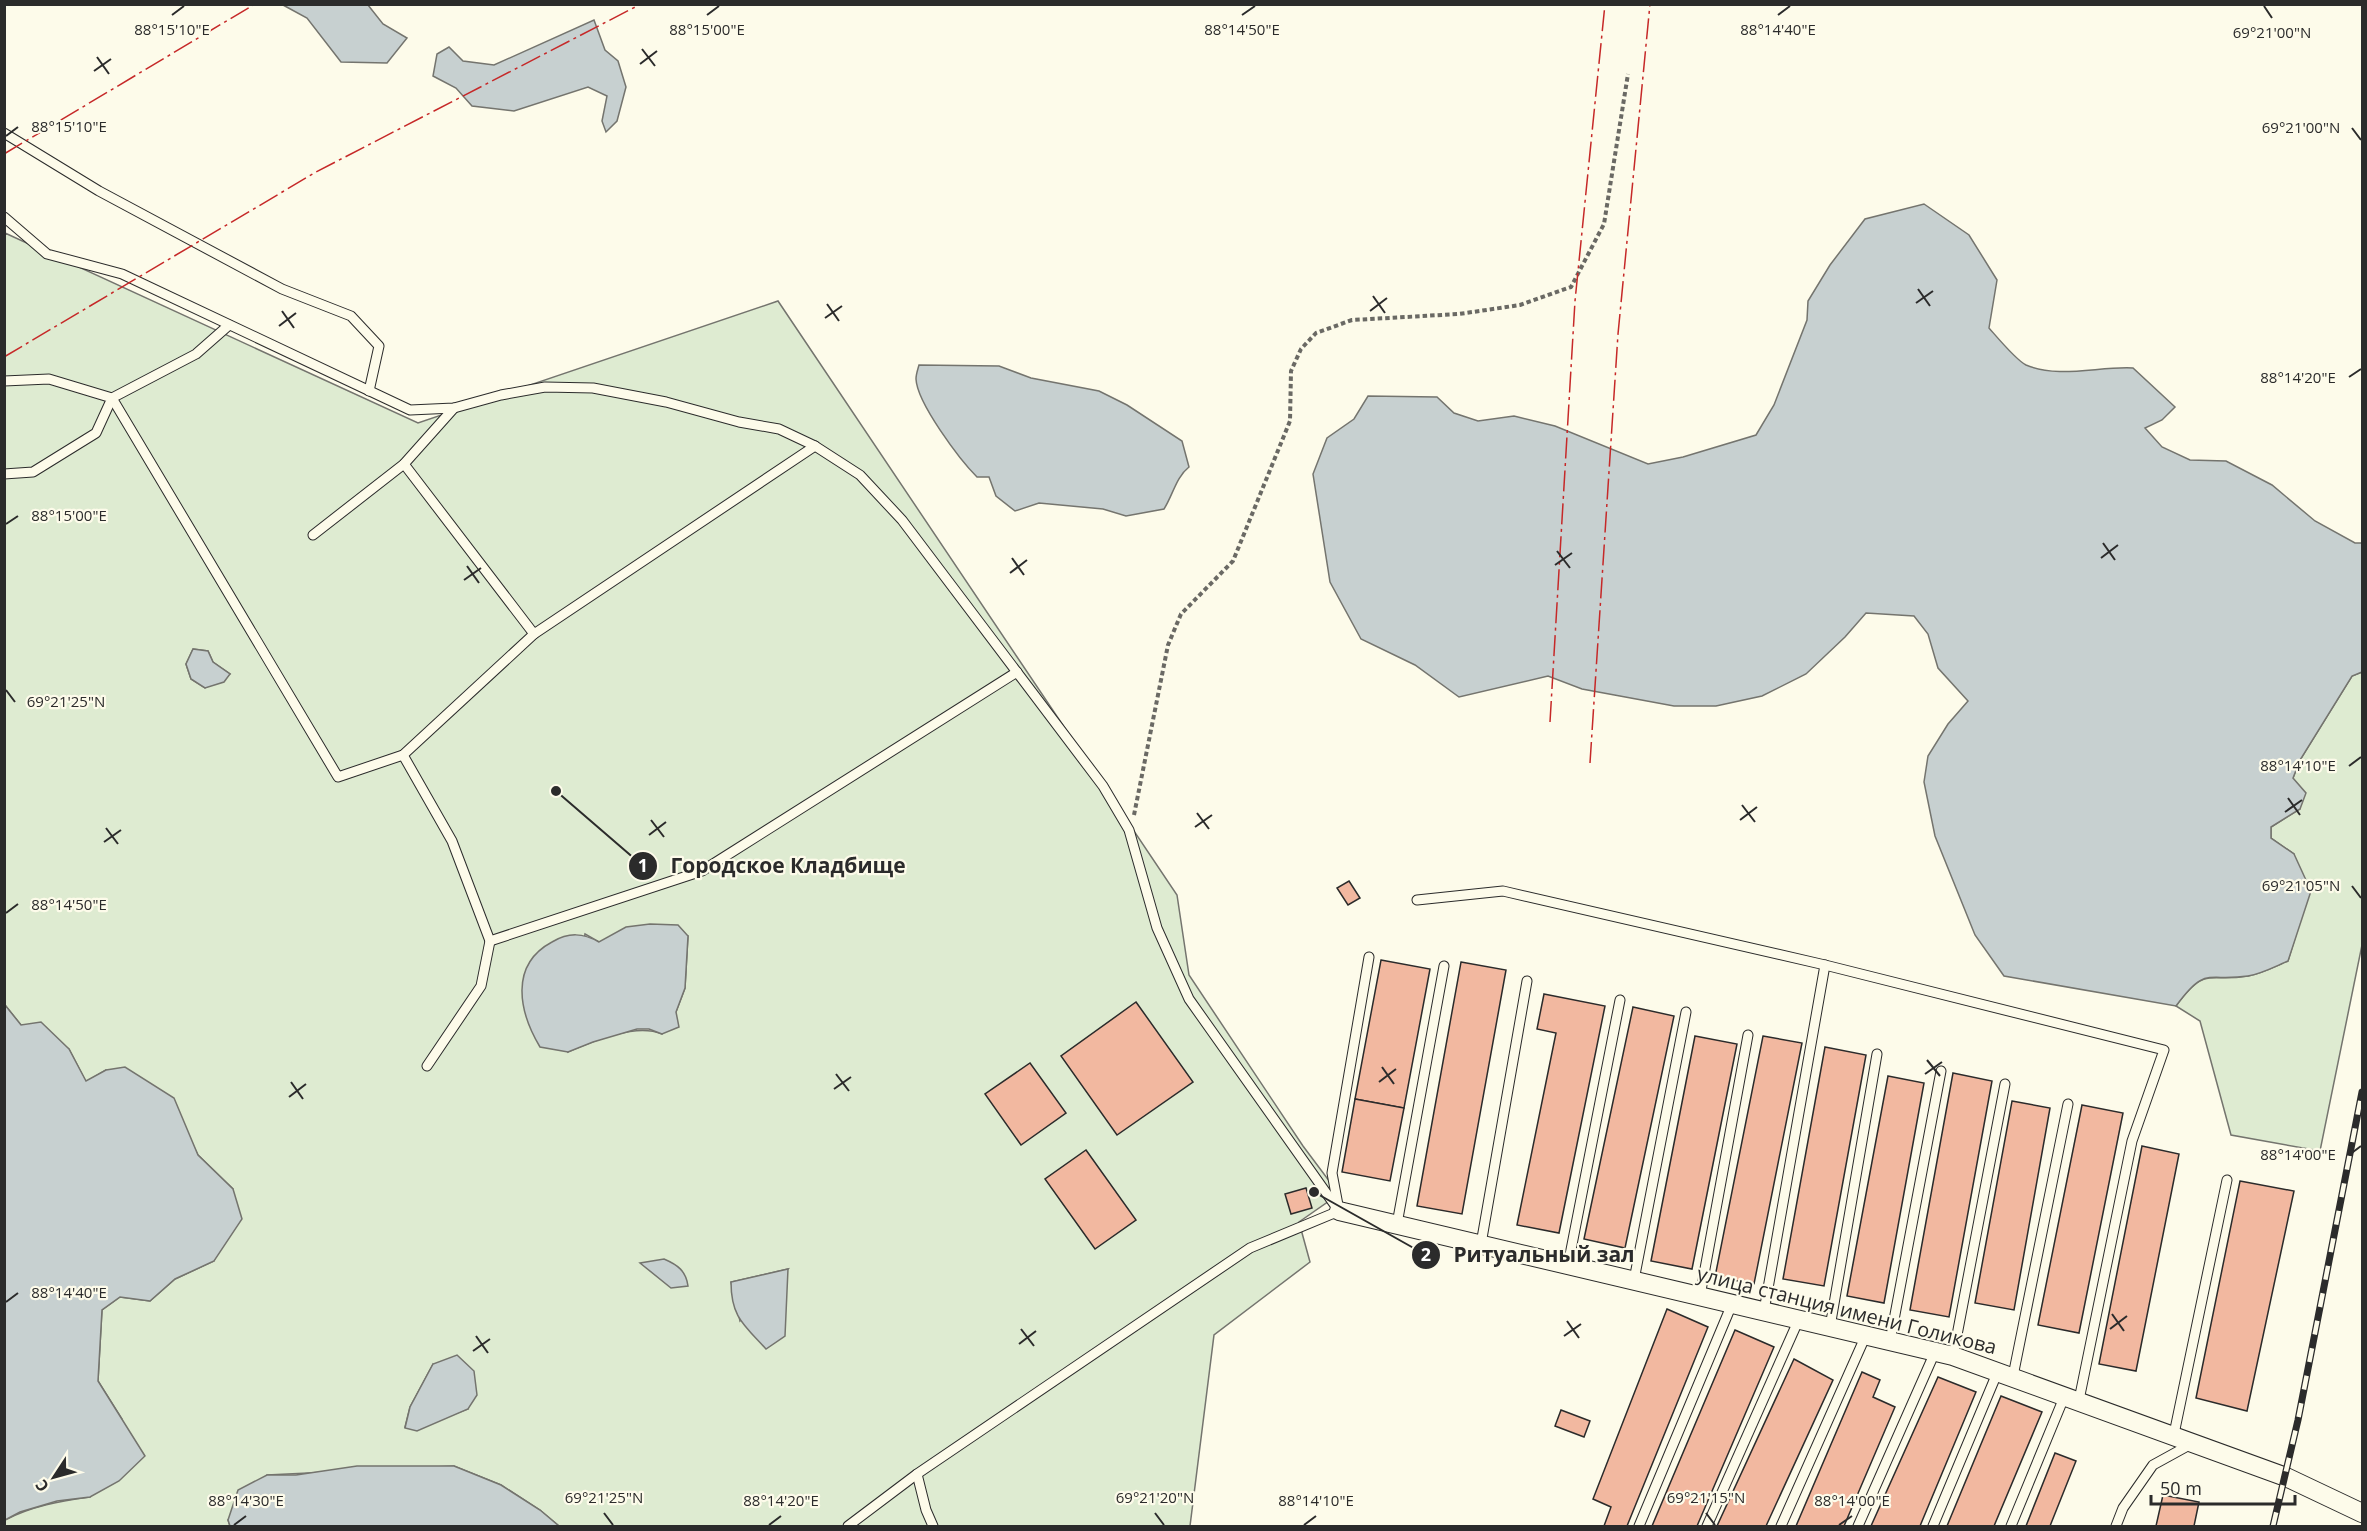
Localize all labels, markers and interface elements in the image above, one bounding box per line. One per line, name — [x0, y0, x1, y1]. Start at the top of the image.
text: 88°15'10"E — [134, 19, 210, 39]
text: 88°15'00"E — [669, 19, 745, 39]
text: 88°14'50"E — [1204, 19, 1280, 39]
text: 88°14'40"E — [1740, 19, 1816, 39]
text: 69°21'00"N — [2233, 22, 2311, 42]
text: 88°15'10"E — [31, 116, 107, 136]
text: 69°21'00"N — [2262, 117, 2340, 137]
text: 88°14'20"E — [2260, 367, 2336, 387]
text: 88°15'00"E — [31, 505, 107, 525]
text: 69°21'25"N — [27, 691, 105, 711]
text: 88°14'10"E — [2260, 755, 2336, 775]
callout: Городское Кладбище — [628, 846, 918, 885]
text: Городское Кладбище — [670, 851, 906, 879]
text: 1 — [638, 853, 648, 877]
text: 69°21'05"N — [2262, 875, 2340, 895]
text: 88°14'50"E — [31, 894, 107, 914]
text: 88°14'00"E — [2260, 1144, 2336, 1164]
callout: Ритуальный зал — [1411, 1235, 1646, 1274]
text: Ритуальный зал — [1453, 1240, 1635, 1268]
text: 2 — [1421, 1242, 1431, 1266]
street label: улица станция имени Голикова — [1694, 1260, 2000, 1360]
text: 88°14'40"E — [31, 1282, 107, 1302]
north arrow — [24, 1447, 84, 1507]
scale bar — [2151, 1468, 2295, 1506]
text: С — [30, 1475, 54, 1496]
text: 50 m — [2160, 1476, 2202, 1500]
text: 69°21'25"N — [565, 1487, 643, 1507]
text: 69°21'20"N — [1116, 1487, 1194, 1507]
text: 69°21'15"N — [1667, 1487, 1745, 1507]
text: 88°14'30"E — [208, 1490, 284, 1510]
text: 88°14'20"E — [743, 1490, 819, 1510]
text: 88°14'10"E — [1278, 1490, 1354, 1510]
text: 88°14'00"E — [1814, 1490, 1890, 1510]

